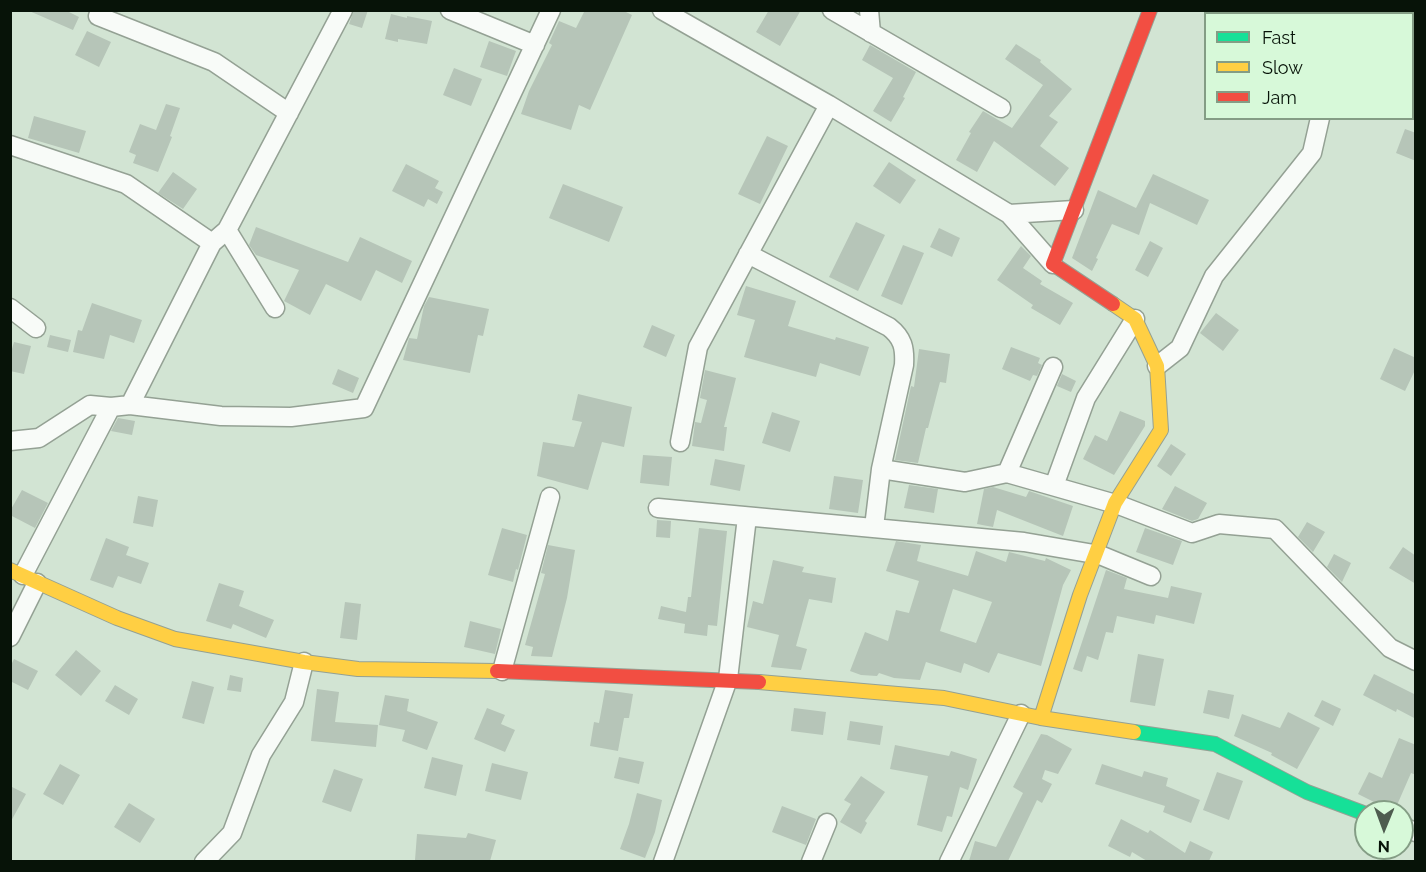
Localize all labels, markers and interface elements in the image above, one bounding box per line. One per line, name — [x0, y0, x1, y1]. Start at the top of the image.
legend — [1204, 12, 1414, 120]
text: Fast — [1262, 27, 1296, 48]
text: Slow — [1262, 57, 1303, 78]
text: Jam — [1262, 87, 1297, 108]
north arrow — [1354, 800, 1414, 860]
text: N — [1377, 837, 1390, 856]

